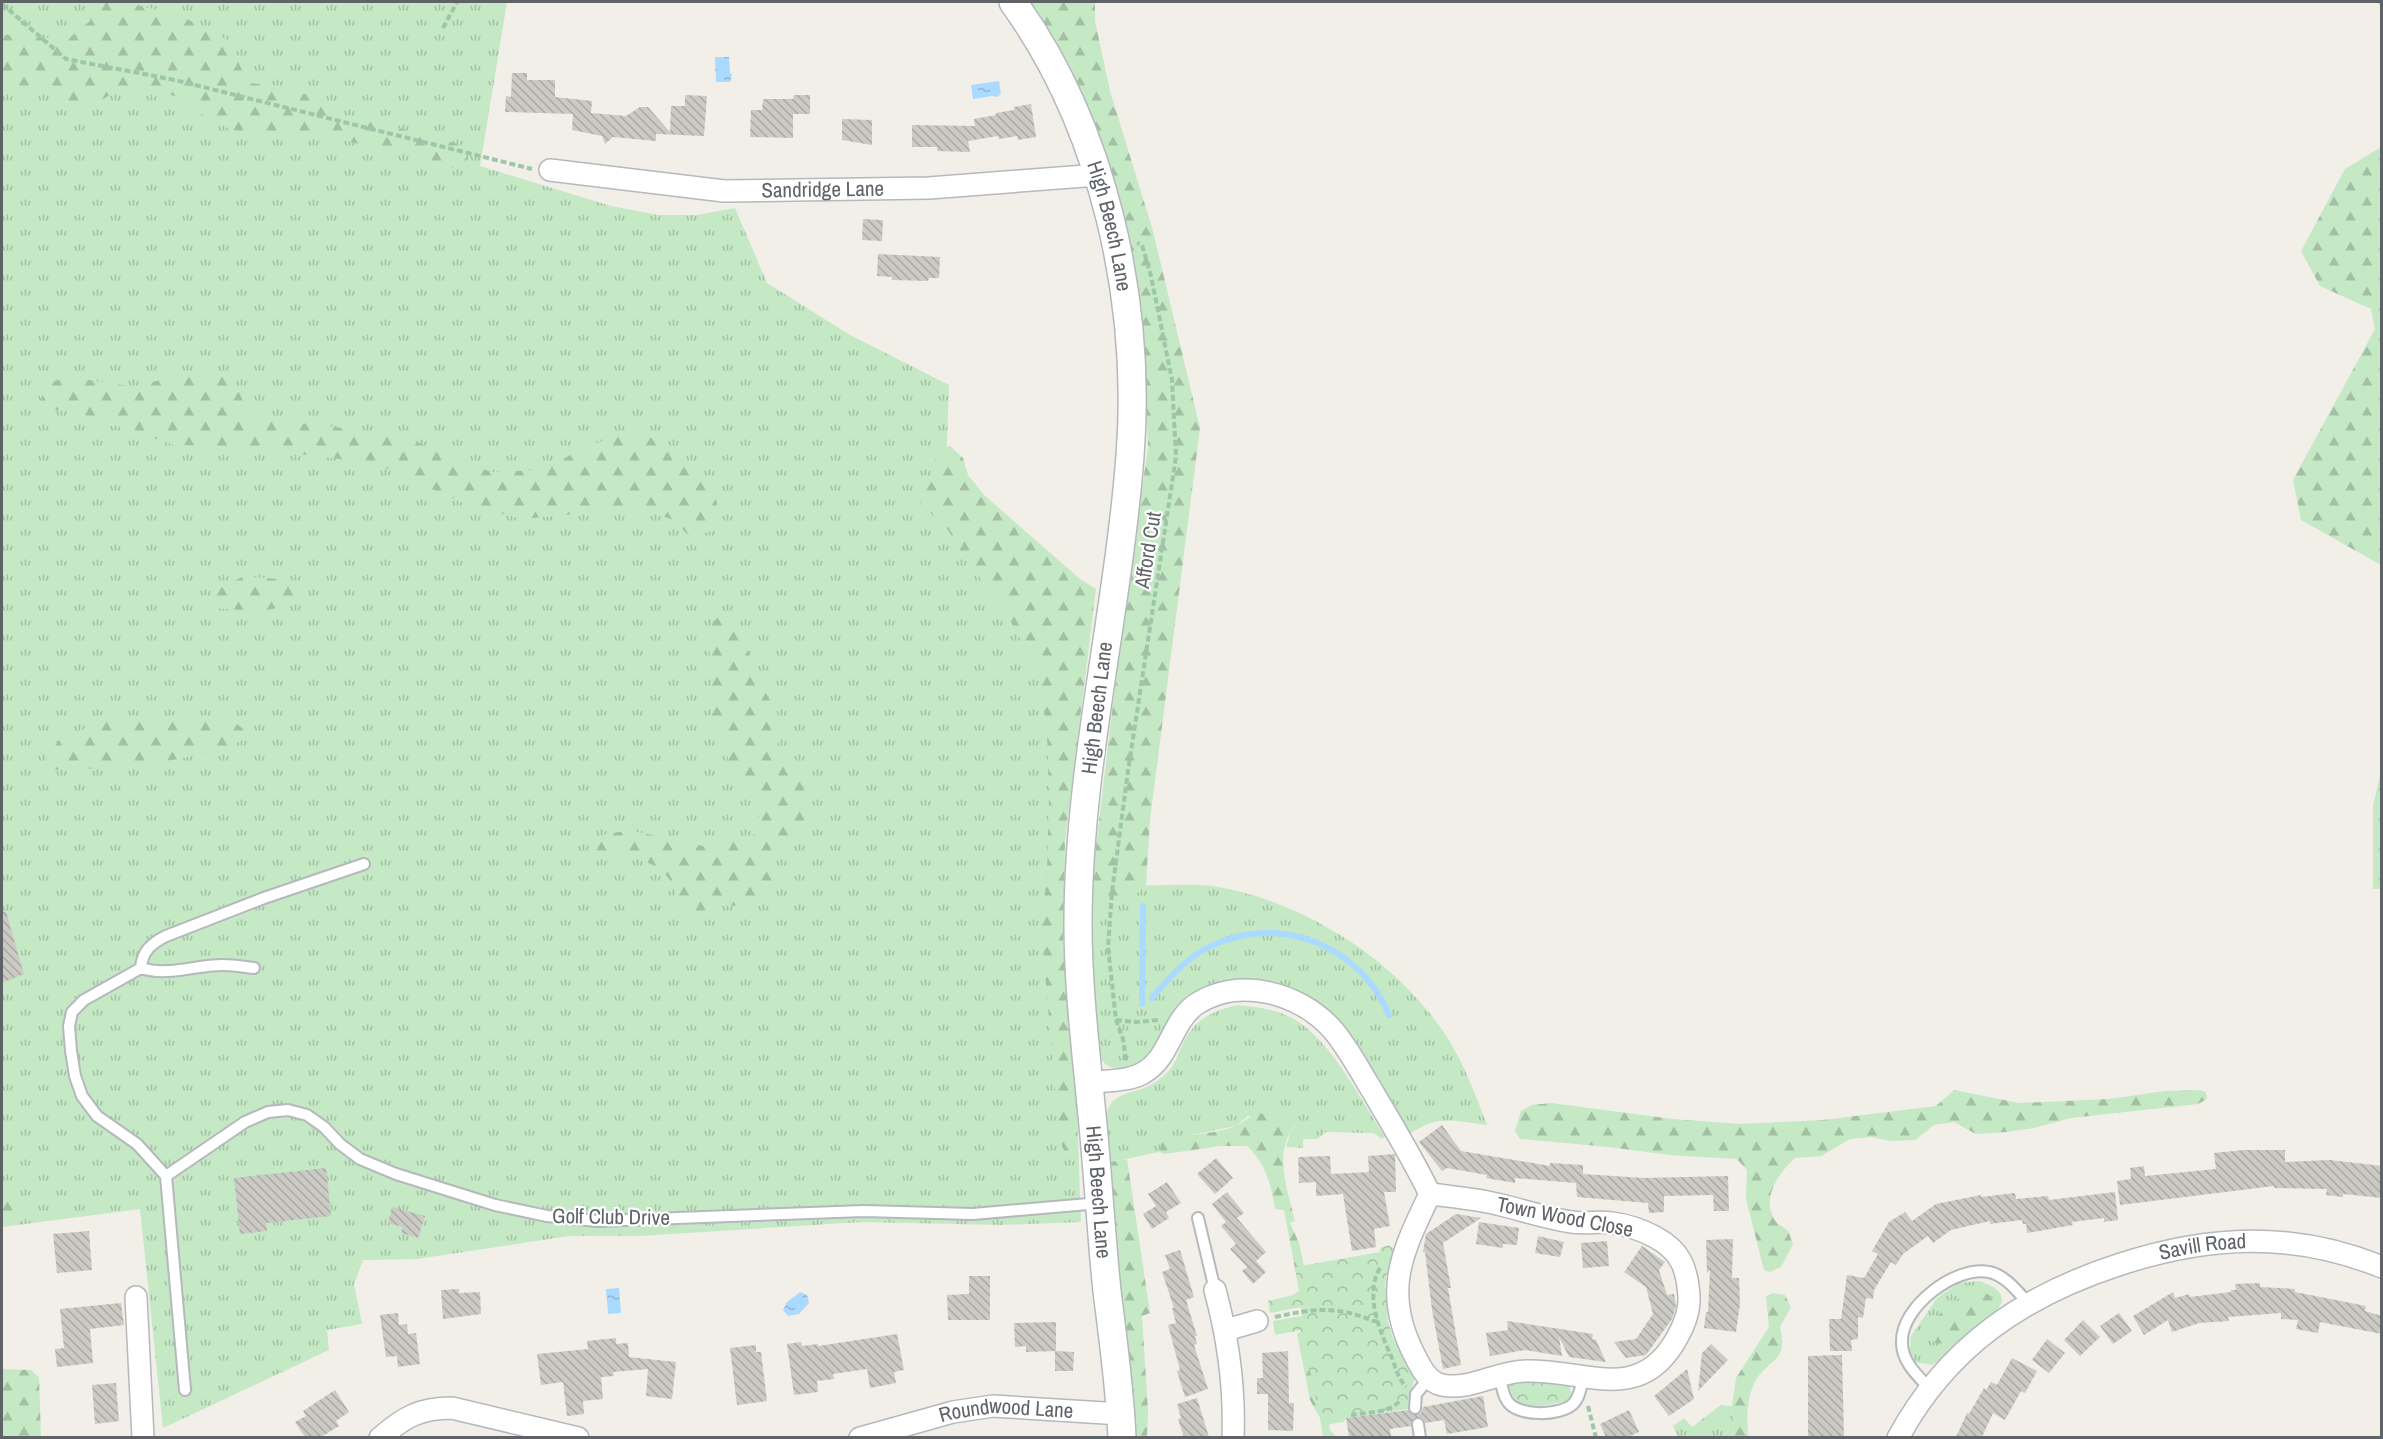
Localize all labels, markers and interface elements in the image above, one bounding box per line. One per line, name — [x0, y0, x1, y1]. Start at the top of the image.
street label: High Beech Lane — [1080, 157, 1139, 293]
street label: Sandridge Lane — [761, 174, 884, 204]
street label: Afford Cut — [1127, 509, 1168, 591]
street label: High Beech Lane — [1074, 640, 1119, 776]
street label: High Beech Lane — [1079, 1124, 1119, 1260]
street label: Town Wood Close — [1494, 1189, 1636, 1244]
street label: Golf Club Drive — [552, 1201, 670, 1232]
street label: Savill Road — [2156, 1226, 2247, 1267]
street label: Roundwood Lane — [935, 1391, 1074, 1429]

